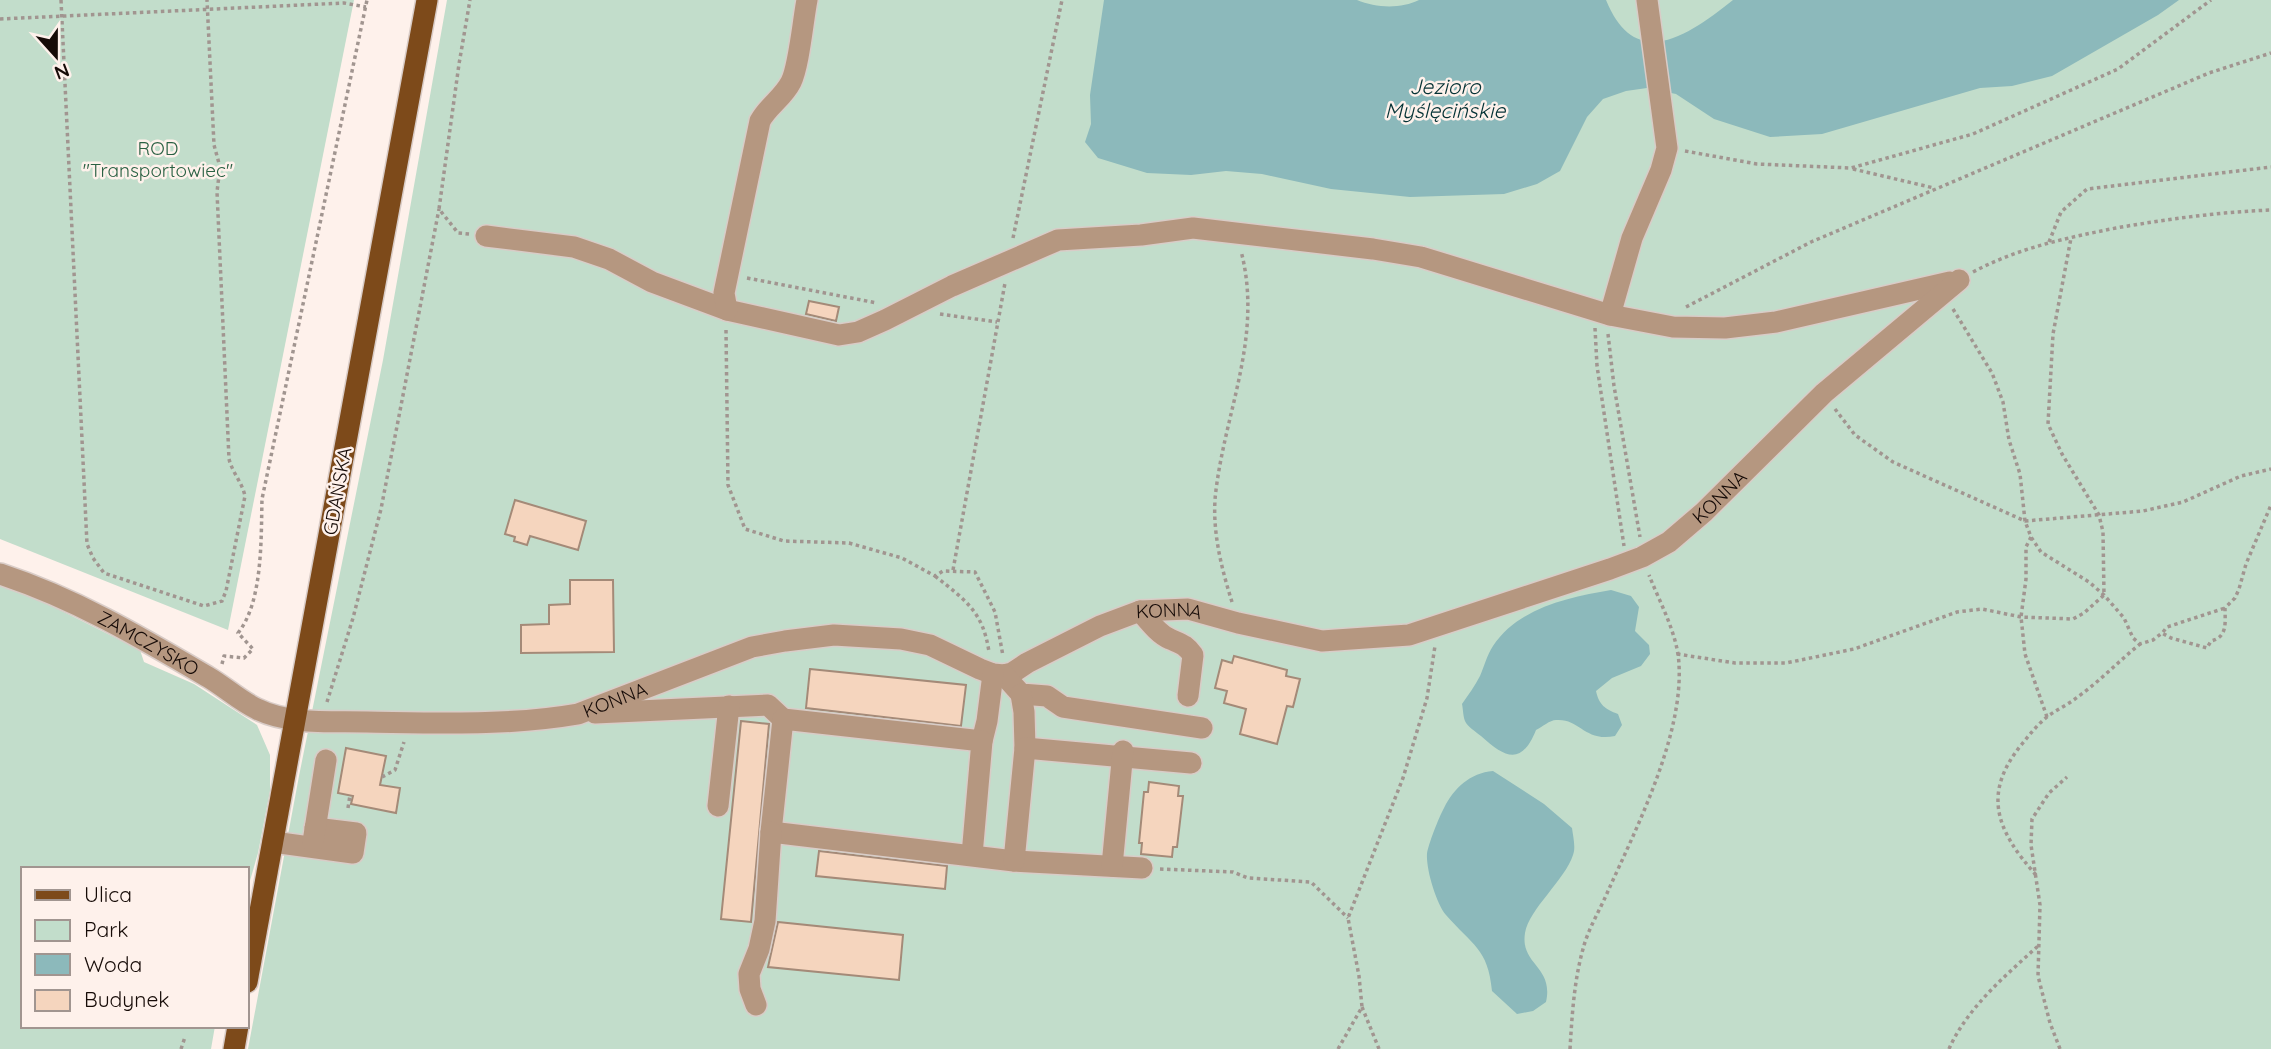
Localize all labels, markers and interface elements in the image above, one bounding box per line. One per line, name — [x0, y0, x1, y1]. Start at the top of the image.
north arrow — [21, 21, 91, 91]
text: N — [51, 58, 73, 86]
water label: Jezioro Myślęcińskie — [1385, 73, 1506, 123]
park label: ROD "Transportowiec" — [83, 136, 233, 182]
street label: GDAŃSKA — [317, 445, 357, 537]
street label: KONNA — [1687, 465, 1751, 529]
street label: KONNA — [1135, 597, 1205, 625]
street label: ZAMCZYSKO — [94, 605, 203, 681]
street label: KONNA — [580, 677, 650, 723]
legend — [21, 867, 248, 1028]
text: Ulica — [84, 881, 132, 907]
text: Park — [84, 916, 128, 942]
text: Woda — [84, 951, 142, 977]
text: Budynek — [84, 986, 170, 1012]

